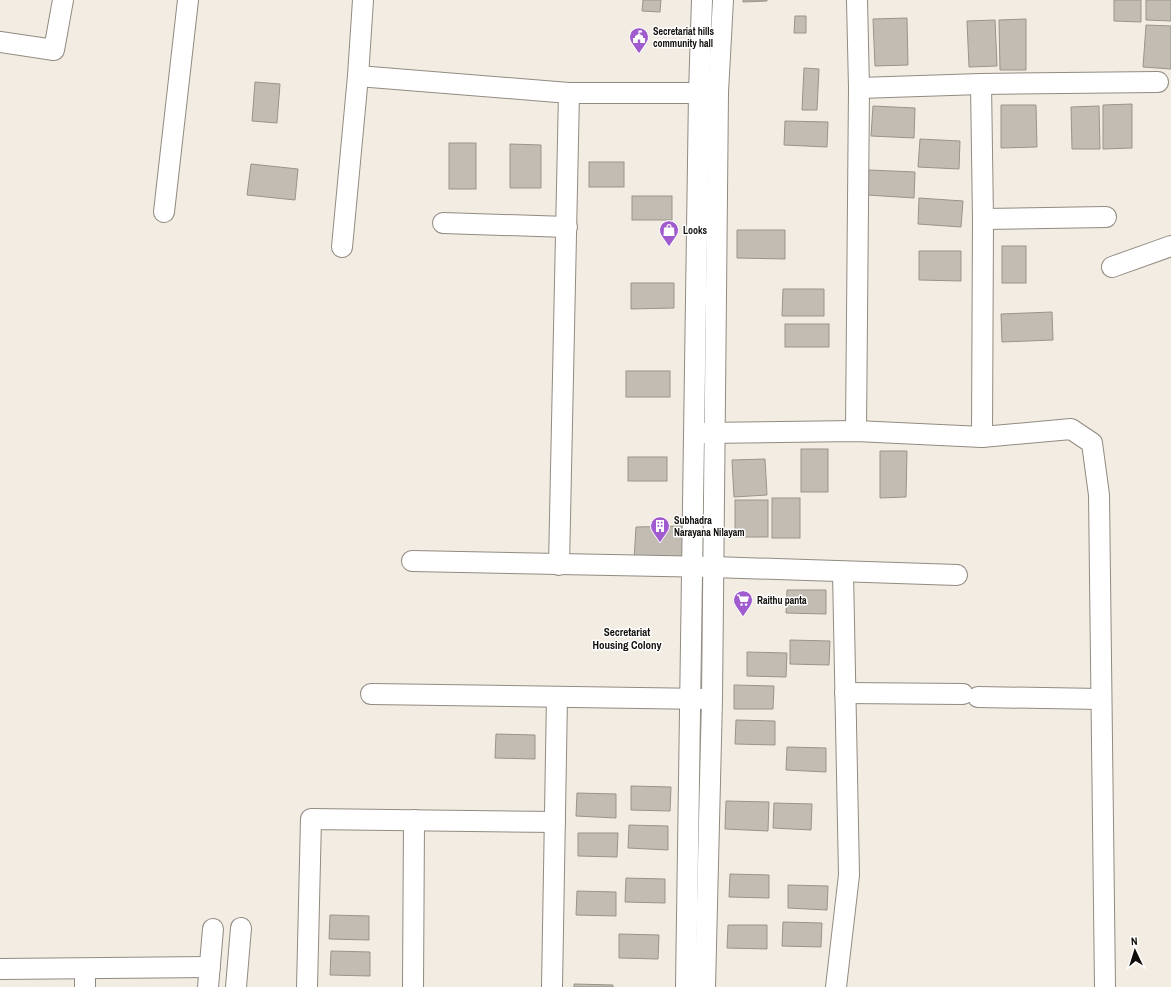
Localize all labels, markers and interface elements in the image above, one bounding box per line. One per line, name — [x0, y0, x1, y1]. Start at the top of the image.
place label: Secretariat hills community hall — [653, 25, 715, 50]
public building icon: Secretariat hills community hall — [628, 26, 650, 54]
shop icon: Looks — [658, 219, 680, 247]
place label: Looks — [683, 224, 708, 237]
place label: Subhadra Narayana Nilayam — [674, 514, 745, 539]
building icon: Subhadra Narayana Nilayam — [649, 515, 671, 543]
supermarket icon: Raithu panta — [732, 589, 754, 617]
place label: Raithu panta — [757, 594, 807, 607]
district label: Secretariat Housing Colony — [592, 625, 662, 652]
north arrow — [1115, 931, 1155, 971]
text: N — [1131, 934, 1138, 948]

